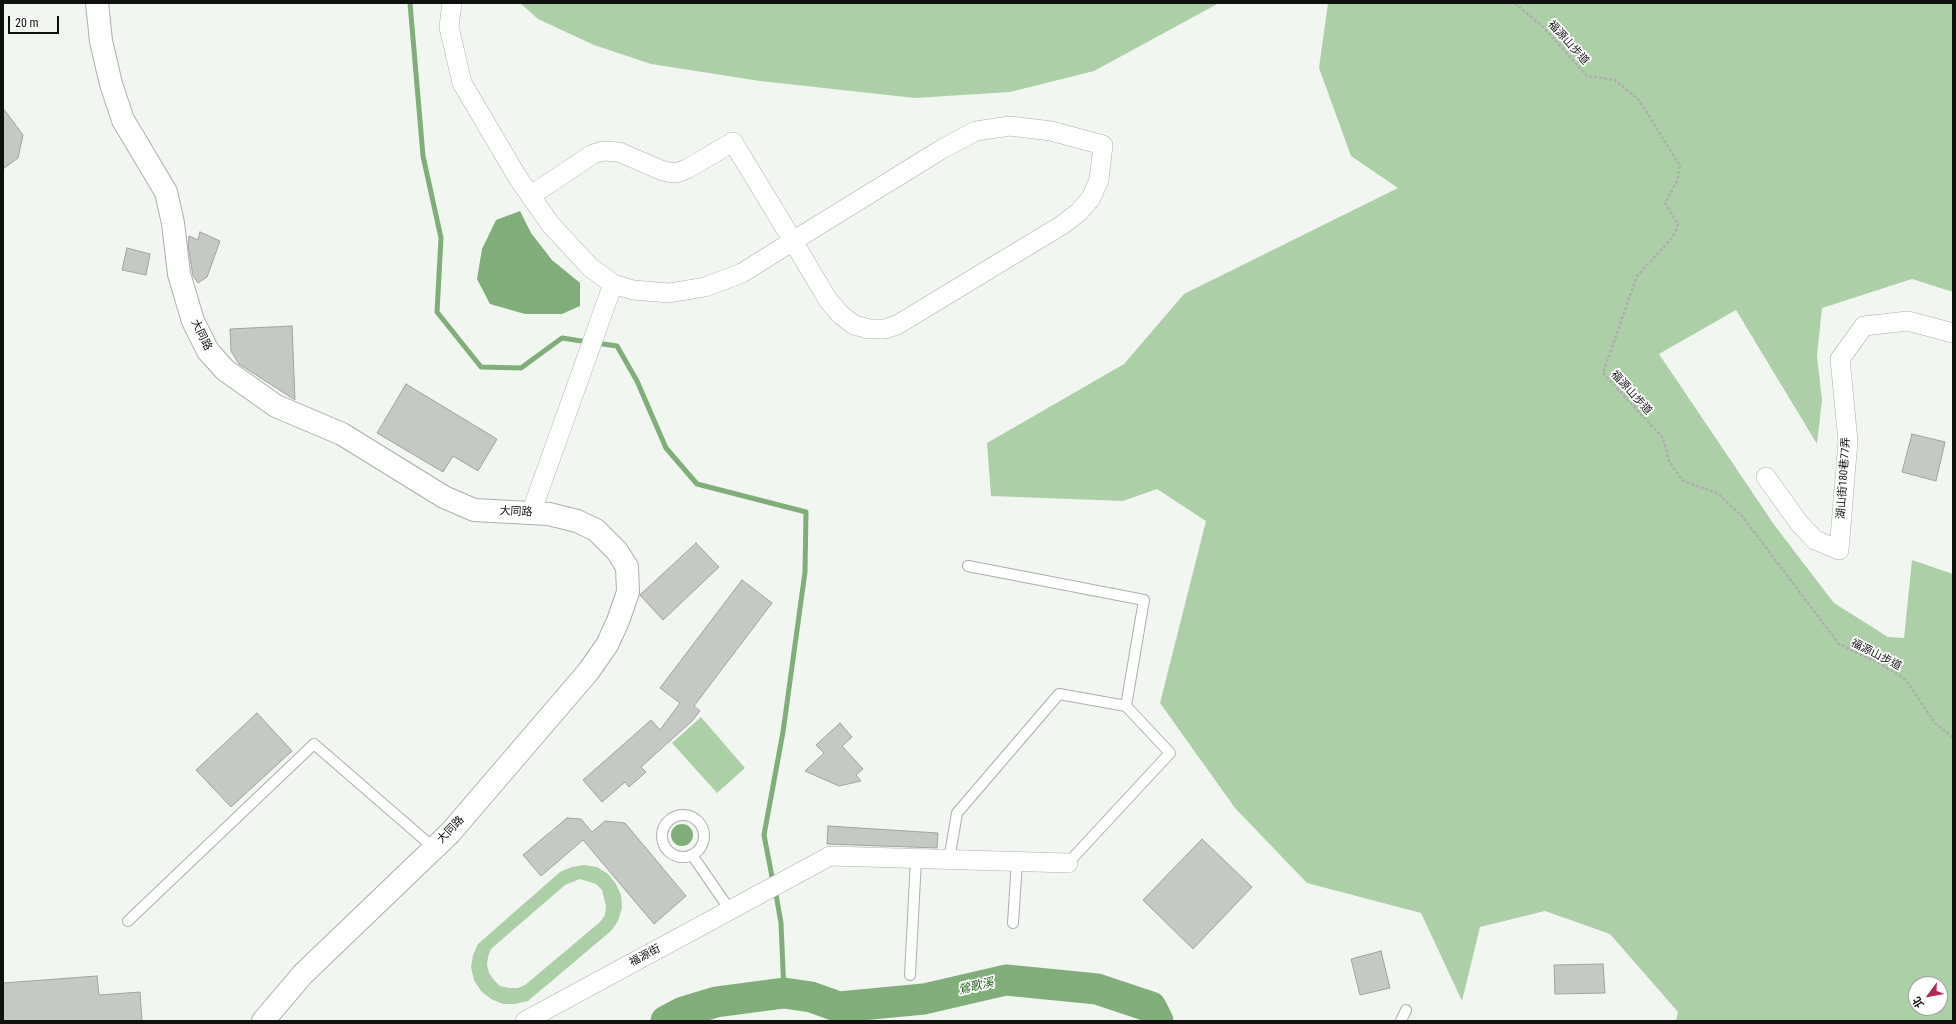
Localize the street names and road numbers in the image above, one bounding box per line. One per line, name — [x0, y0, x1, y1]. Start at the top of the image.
street label: 福源山步道 — [1545, 18, 1591, 68]
street label: 大同路 — [188, 317, 214, 353]
street label: 福源山步道 — [1608, 368, 1654, 418]
street label: 湖山街180巷77弄 — [1835, 437, 1853, 519]
street label: 大同路 — [499, 505, 533, 519]
street label: 福源山步道 — [1849, 637, 1903, 673]
street label: 大同路 — [435, 814, 467, 846]
street label: 福源街 — [627, 942, 663, 970]

